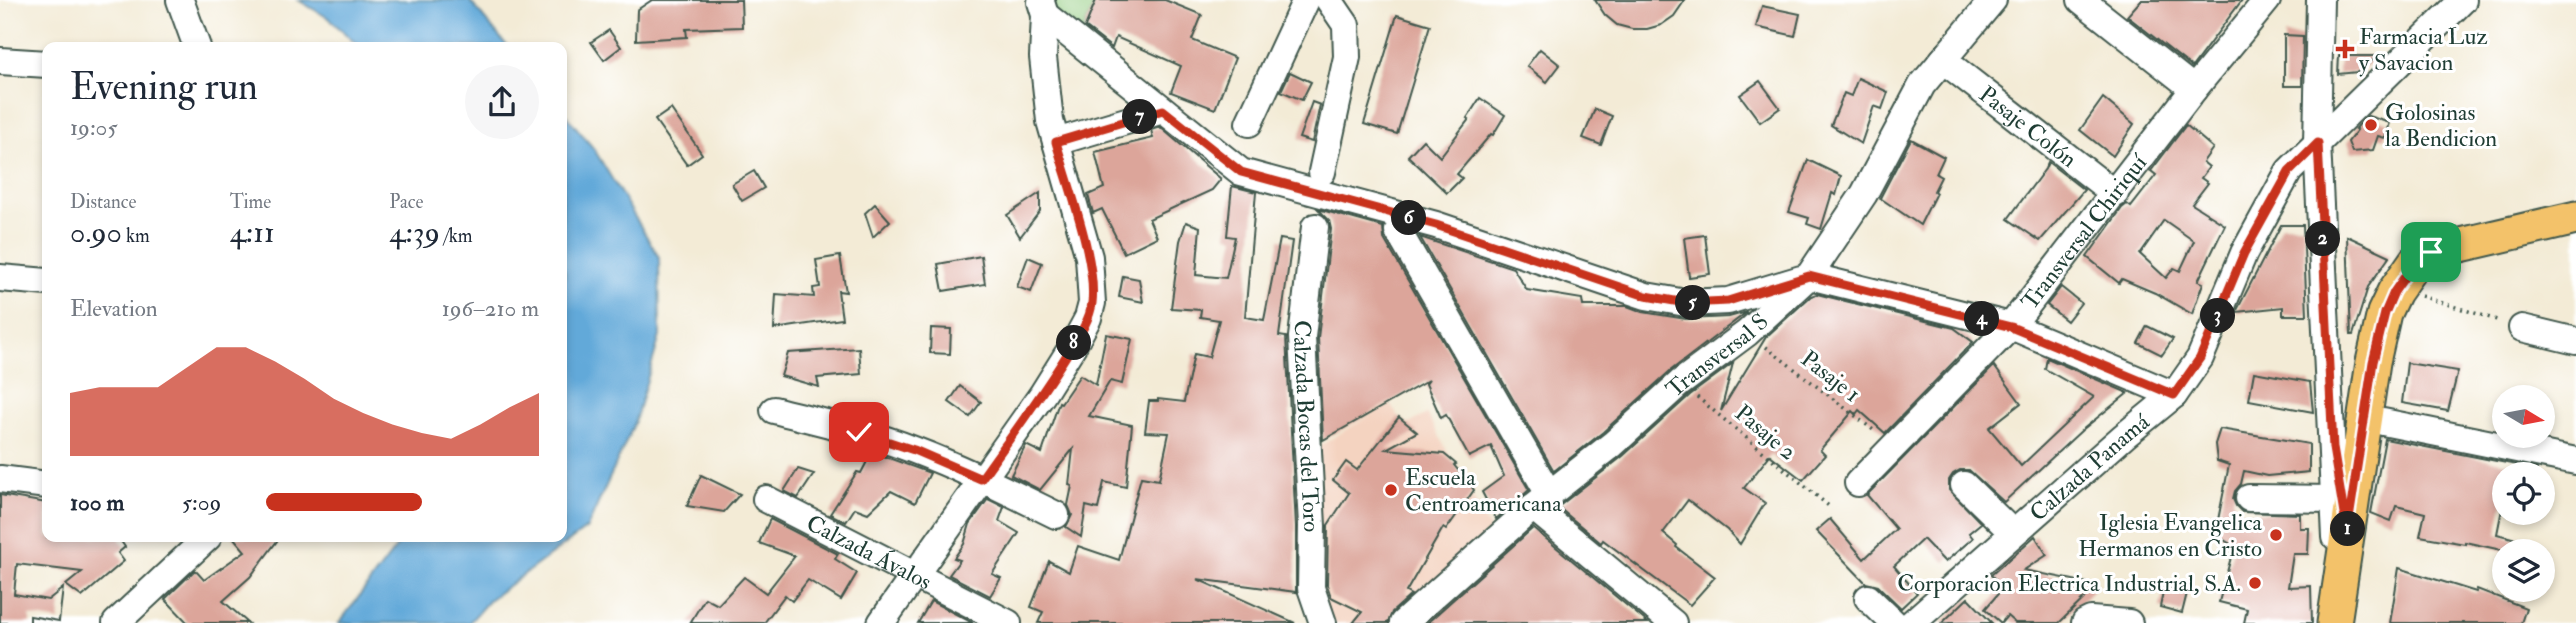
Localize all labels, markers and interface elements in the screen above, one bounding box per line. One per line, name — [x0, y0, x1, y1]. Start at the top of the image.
place label: Farmacia Luz y Savacion — [2359, 22, 2488, 77]
marker: Farmacia Luz y Savacion — [2337, 41, 2353, 57]
text: Evening run — [70, 63, 258, 111]
button: share — [465, 65, 539, 139]
street label: Pasaje Colón — [1973, 80, 2083, 174]
place label: Golosinas la Bendicion — [2385, 98, 2497, 153]
pin: 7 — [1122, 100, 1158, 134]
text: 7 — [1135, 104, 1144, 128]
text: 19:05 — [70, 113, 118, 142]
marker: Golosinas la Bendicion — [2363, 117, 2379, 133]
street label: Transversal Chiriquí — [2015, 148, 2154, 316]
text: Distance — [70, 190, 136, 214]
text: Time — [230, 190, 271, 214]
text: Pace — [389, 190, 423, 214]
pin: 6 — [1392, 200, 1426, 235]
text: 6 — [1404, 205, 1413, 229]
text: 0.90 — [70, 214, 122, 251]
text: 4:11 — [230, 214, 275, 251]
text: 4:39 — [389, 214, 440, 251]
pin: 2 — [2306, 222, 2340, 256]
pin — [2401, 222, 2461, 282]
text: km — [122, 224, 150, 248]
text: /km — [440, 224, 473, 248]
text: 2 — [2318, 226, 2327, 250]
icon: arrive — [2412, 233, 2450, 271]
pin: 5 — [1676, 286, 1710, 320]
text: 5 — [1688, 290, 1697, 314]
text: Elevation — [70, 294, 158, 323]
text: 196–210 m — [442, 294, 539, 323]
pin: 3 — [2200, 298, 2236, 334]
pin: 4 — [1965, 302, 2000, 336]
text: 3 — [2214, 303, 2221, 327]
text: 4 — [1976, 306, 1987, 330]
street label: Transversal S — [1660, 307, 1774, 404]
street label: Calzada Bocas del Toro — [1287, 318, 1326, 532]
pin: 8 — [1056, 326, 1092, 360]
text: 8 — [1069, 330, 1078, 354]
street label: Pasaje 1 — [1795, 344, 1866, 409]
north arrow — [2492, 385, 2555, 448]
map controls — [2492, 385, 2555, 602]
street label: Pasaje 2 — [1729, 398, 1802, 466]
pin — [829, 402, 889, 462]
street label: Calzada Panamá — [2024, 407, 2156, 528]
icon: check — [840, 413, 878, 451]
button: locate — [2492, 462, 2555, 525]
place label: Escuela Centroamericana — [1405, 463, 1562, 518]
marker: Escuela Centroamericana — [1383, 482, 1399, 498]
text: 100 m — [70, 488, 124, 517]
text: 5:09 — [182, 488, 221, 517]
street label: Calzada Ávalos — [802, 508, 936, 596]
place label: Iglesia Evangelica Hermanos en Cristo — [2078, 508, 2263, 563]
pin: 1 — [2330, 512, 2366, 546]
text: 1 — [2344, 516, 2351, 540]
marker: Iglesia Evangelica Hermanos en Cristo — [2268, 527, 2284, 543]
button: layers — [2492, 539, 2555, 602]
place label: Corporacion Electrica Industrial, S.A. — [1897, 569, 2241, 599]
marker: Corporacion Electrica Industrial, S.A. — [2247, 575, 2263, 591]

